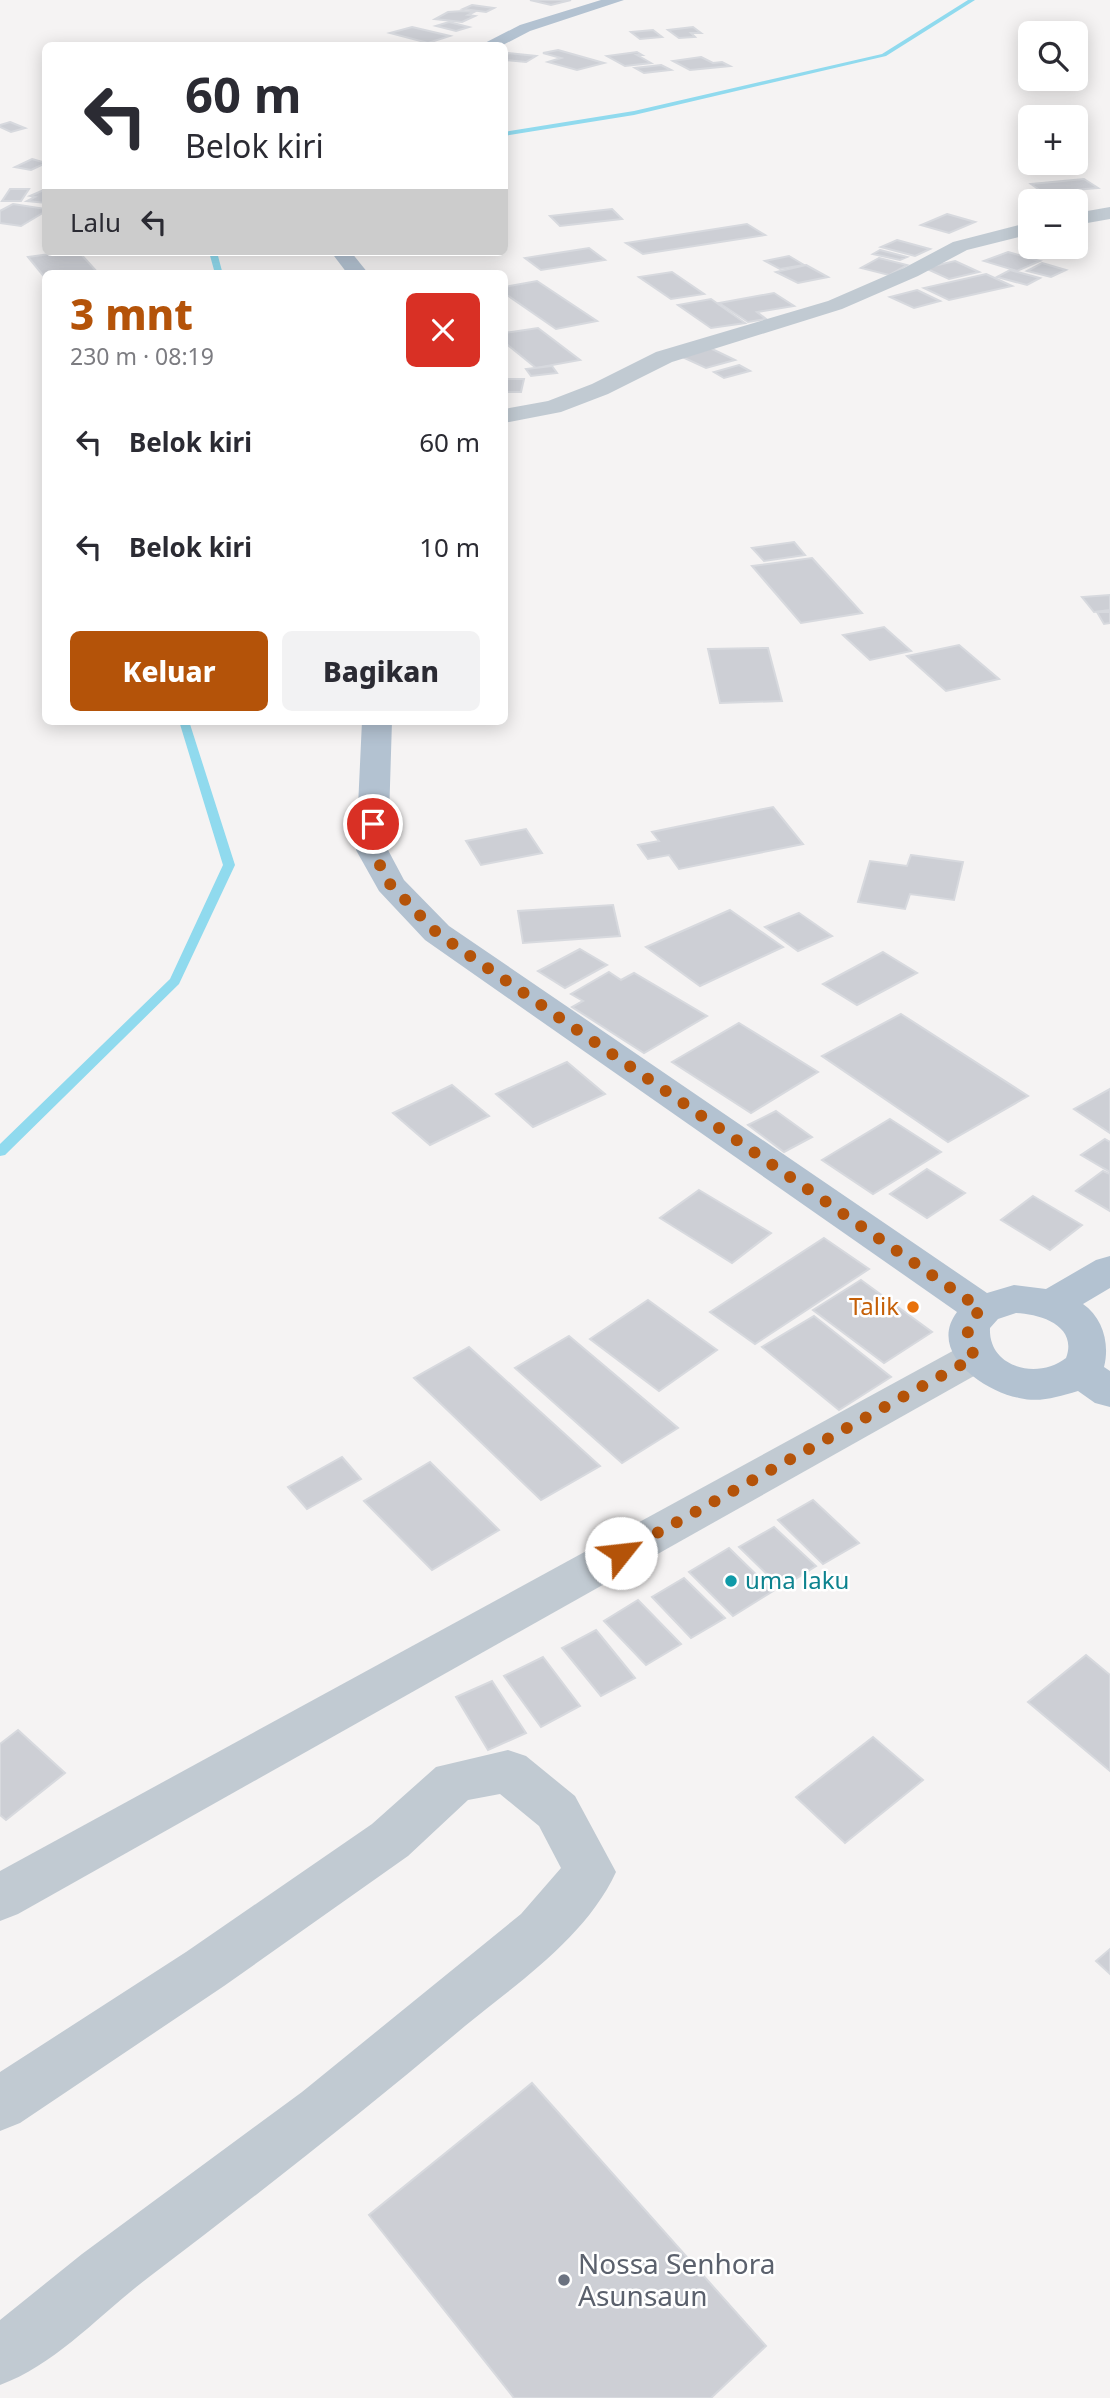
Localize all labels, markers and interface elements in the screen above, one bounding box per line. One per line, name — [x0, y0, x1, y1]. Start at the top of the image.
map controls — [1018, 21, 1088, 259]
button: search — [1018, 21, 1088, 91]
text: 60 m — [185, 61, 302, 127]
icon: left — [70, 70, 161, 161]
button: + — [1018, 105, 1088, 175]
text: Belok kiri — [185, 124, 324, 167]
button: − — [1018, 189, 1088, 259]
icon: left — [135, 203, 173, 241]
text: Lalu — [70, 204, 121, 240]
text: 3 mnt — [70, 285, 193, 342]
button: close — [406, 293, 480, 367]
text: 230 m · 08:19 — [70, 340, 214, 372]
icon: left — [70, 423, 108, 461]
text: Belok kiri — [129, 424, 252, 460]
text: 60 m — [419, 424, 480, 460]
icon: left — [70, 528, 108, 566]
text: Belok kiri — [129, 529, 252, 565]
text: 10 m — [419, 529, 480, 565]
button: Keluar — [70, 631, 268, 711]
button: Bagikan — [282, 631, 480, 711]
pin — [343, 794, 403, 854]
icon: arrive — [354, 805, 392, 843]
place label: Talik — [849, 1289, 899, 1322]
marker: Talik — [905, 1299, 921, 1315]
position arrow — [584, 1516, 658, 1590]
place label: uma laku — [745, 1563, 849, 1596]
marker: uma laku — [723, 1573, 739, 1589]
place label: Nossa Senhora Asunsaun — [578, 2244, 775, 2314]
marker: Nossa Senhora Asunsaun — [556, 2272, 572, 2288]

